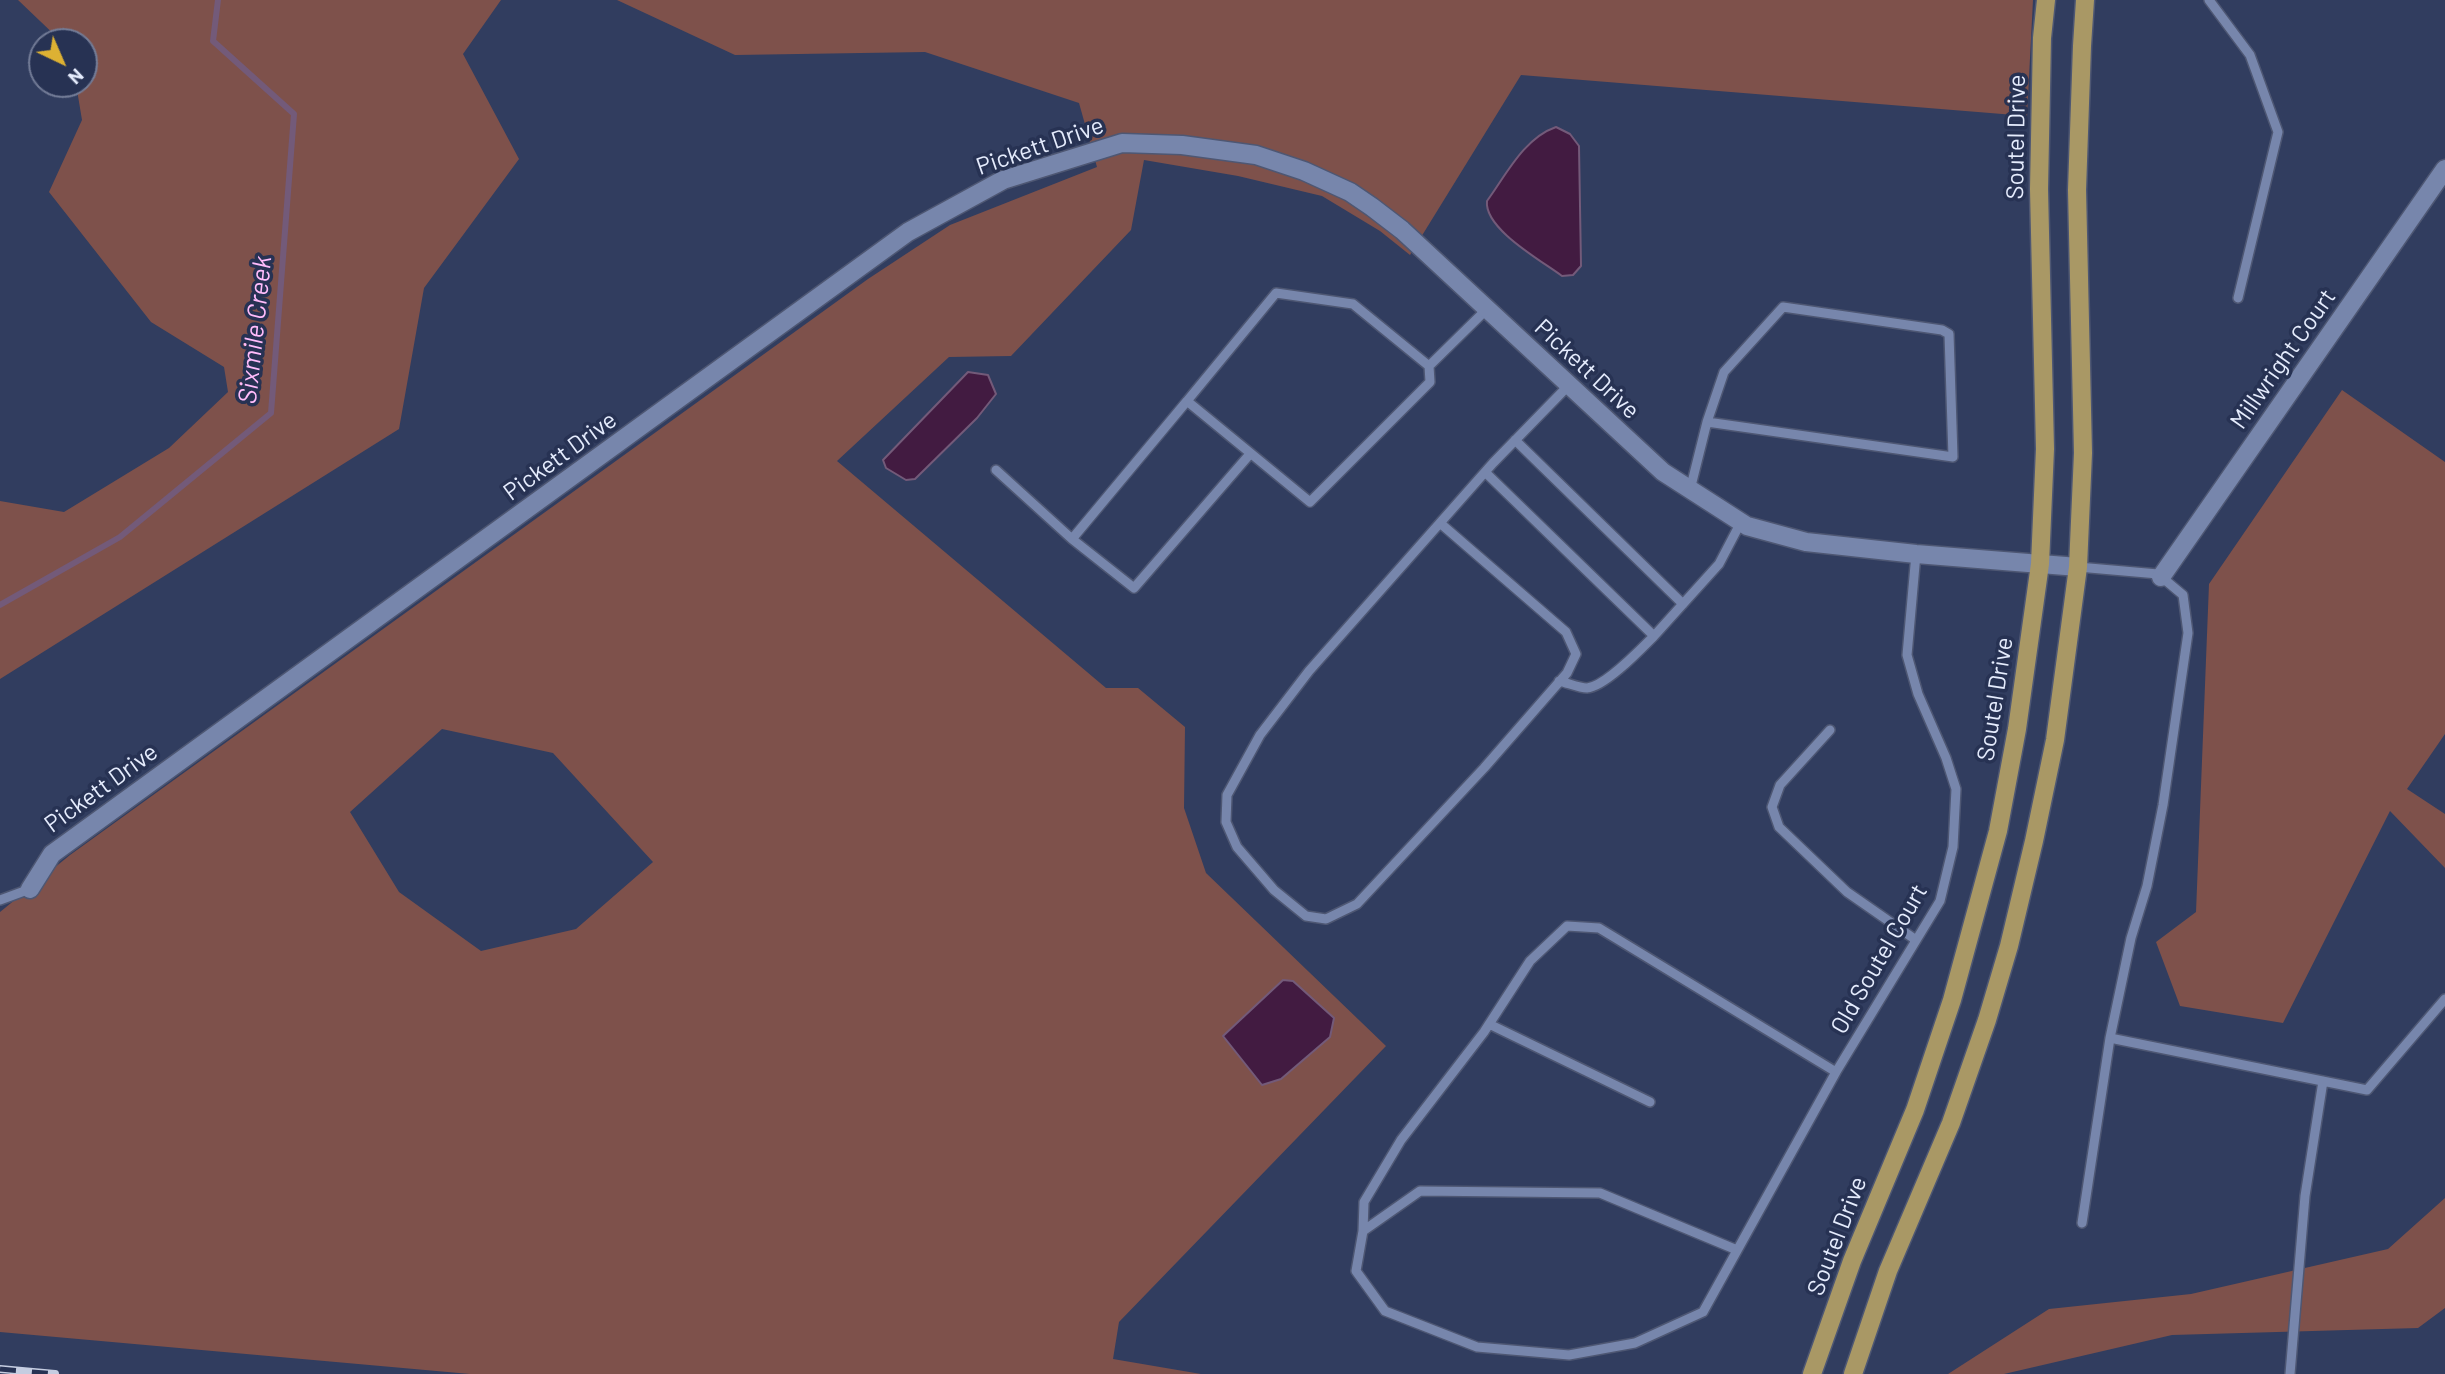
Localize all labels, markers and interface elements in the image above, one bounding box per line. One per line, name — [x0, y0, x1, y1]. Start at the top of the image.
north arrow — [28, 28, 98, 98]
text: N — [64, 64, 89, 90]
street label: Soutel Drive — [2001, 74, 2031, 200]
street label: Pickett Drive — [973, 111, 1107, 181]
water label: Sixmile Creek — [232, 254, 278, 406]
street label: Millwright Court — [2224, 284, 2342, 434]
street label: Pickett Drive — [1529, 313, 1645, 425]
street label: Pickett Drive — [498, 405, 622, 507]
street label: Soutel Drive — [1971, 635, 2019, 763]
street label: Pickett Drive — [39, 737, 163, 839]
street label: Old Soutel Court — [1825, 879, 1933, 1039]
street label: Soutel Drive — [1801, 1173, 1873, 1299]

